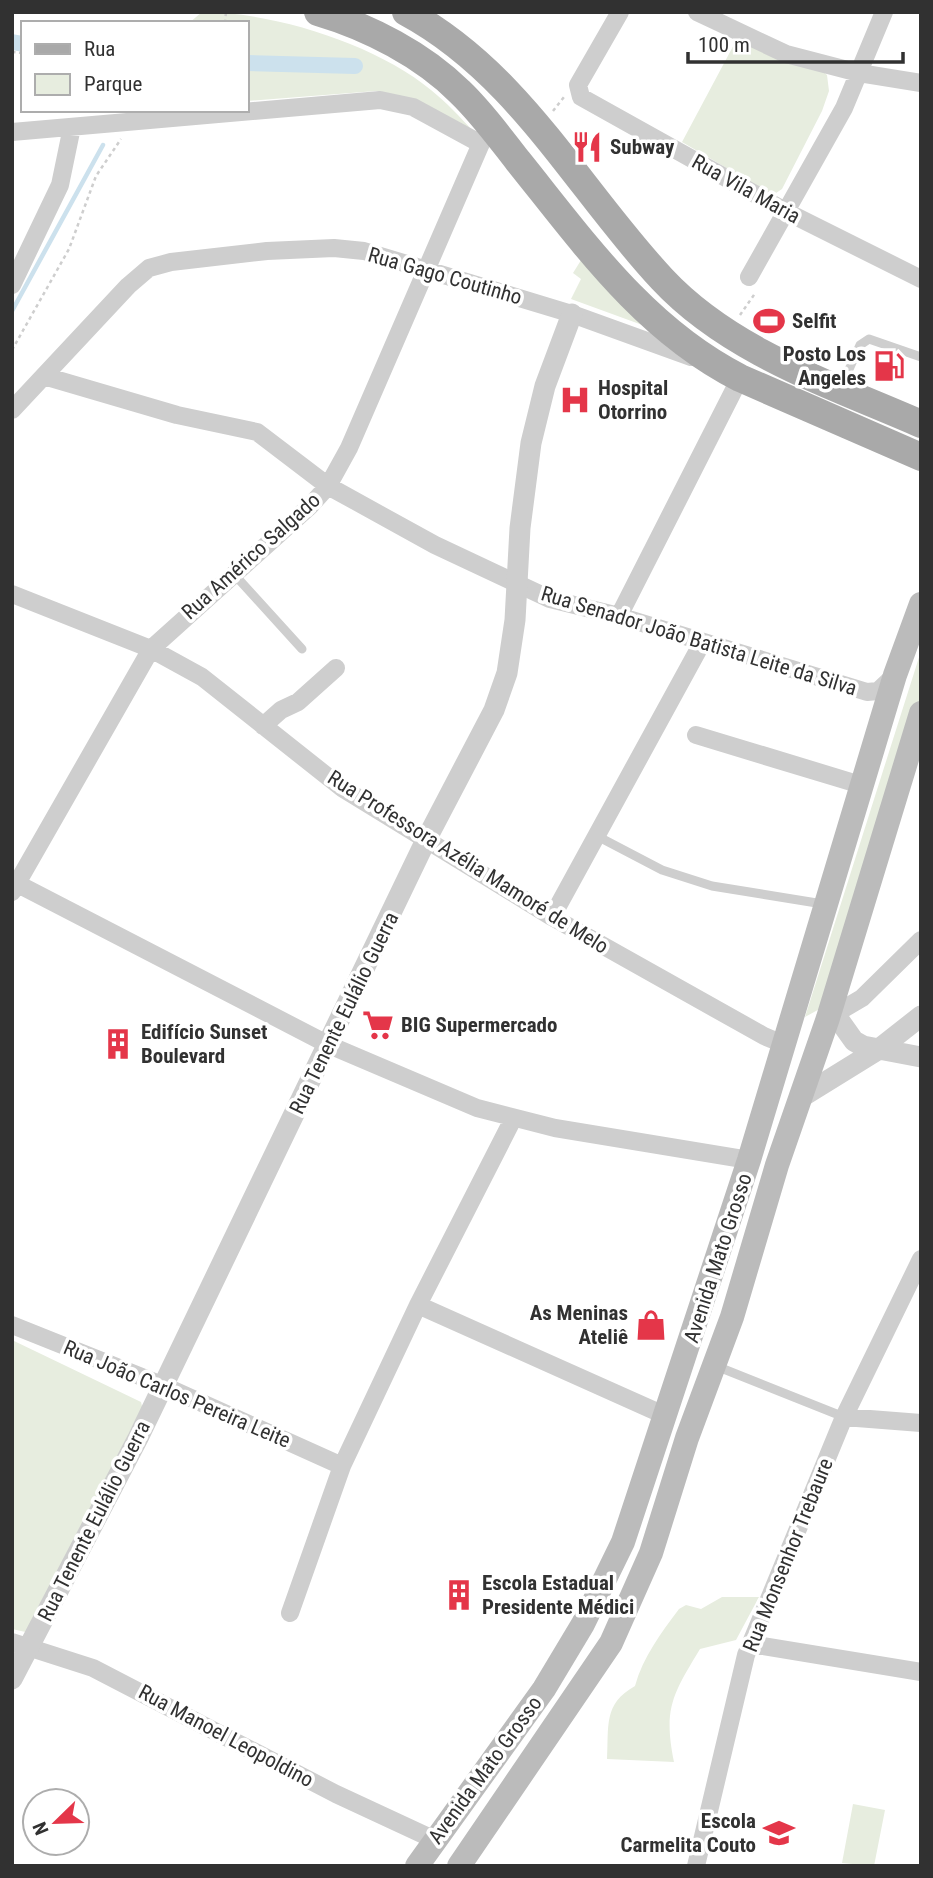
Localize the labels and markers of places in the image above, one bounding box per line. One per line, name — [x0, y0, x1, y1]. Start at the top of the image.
restaurant icon: Subway — [570, 130, 604, 164]
place label: Subway — [610, 135, 675, 159]
sports icon: Selfit — [752, 304, 786, 338]
place label: Selfit — [792, 309, 837, 333]
place label: Posto Los Angeles — [783, 342, 866, 390]
fuel station icon: Posto Los Angeles — [872, 349, 906, 383]
place label: Hospital Otorrino — [598, 376, 668, 424]
hospital icon: Hospital Otorrino — [558, 383, 592, 417]
supermarket icon: BIG Supermercado — [361, 1008, 395, 1042]
place label: BIG Supermercado — [401, 1013, 557, 1037]
place label: Edifício Sunset Boulevard — [141, 1020, 267, 1068]
building icon: Edifício Sunset Boulevard — [101, 1027, 135, 1061]
place label: As Meninas Ateliê — [530, 1301, 628, 1349]
shop icon: As Meninas Ateliê — [634, 1308, 668, 1342]
place label: Escola Estadual Presidente Médici — [482, 1571, 634, 1619]
building icon: Escola Estadual Presidente Médici — [442, 1578, 476, 1612]
place label: Escola Carmelita Couto — [620, 1809, 756, 1857]
school or university icon: Escola Carmelita Couto — [762, 1816, 796, 1850]

